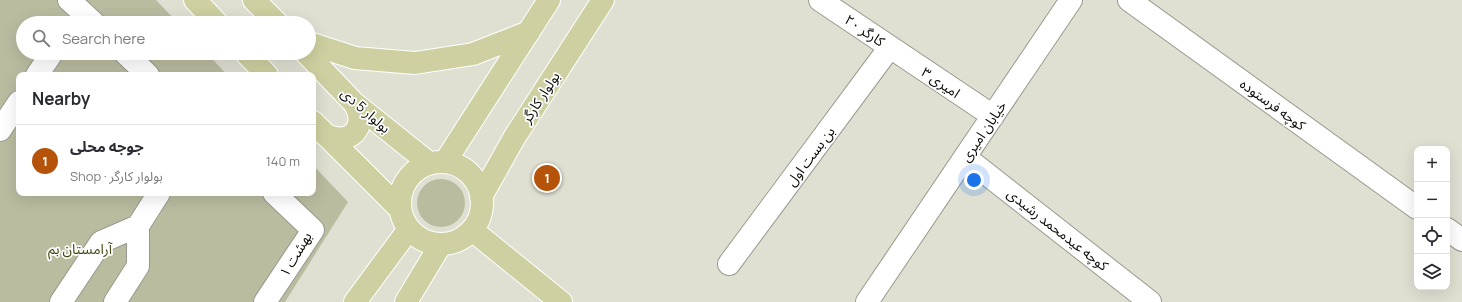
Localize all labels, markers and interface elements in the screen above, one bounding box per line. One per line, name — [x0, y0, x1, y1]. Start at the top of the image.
street label: کارگر ۲۰ — [841, 10, 889, 50]
search box — [16, 16, 316, 60]
icon: search — [30, 27, 52, 49]
text: Search here — [62, 28, 145, 49]
street label: امیری ۳ — [918, 62, 964, 102]
street label: بولوار کارگر — [516, 67, 564, 127]
street label: کوچه فرستوده — [1236, 74, 1310, 135]
street label: بولوار 5 دی — [337, 83, 395, 137]
text: Nearby — [32, 87, 90, 110]
street label: خیابان امیری — [956, 97, 1010, 165]
street label: بن بست اول — [781, 122, 839, 190]
text: جوجه محلی — [70, 136, 144, 157]
map controls — [1414, 146, 1450, 290]
button: + — [1414, 146, 1450, 182]
text: 1 — [42, 152, 48, 170]
text: 140 m — [266, 152, 300, 170]
pin: 1 — [534, 163, 560, 193]
text: Shop · بولوار کارگر — [70, 167, 163, 185]
your location — [964, 170, 984, 190]
button: − — [1414, 182, 1450, 218]
street label: کوچه عیدمحمد رشیدی — [1003, 183, 1113, 275]
button: locate — [1414, 218, 1450, 254]
street label: بهشت ۱ — [274, 228, 316, 280]
park label: آرامستان بم — [48, 239, 113, 260]
button: layers — [1414, 254, 1450, 290]

